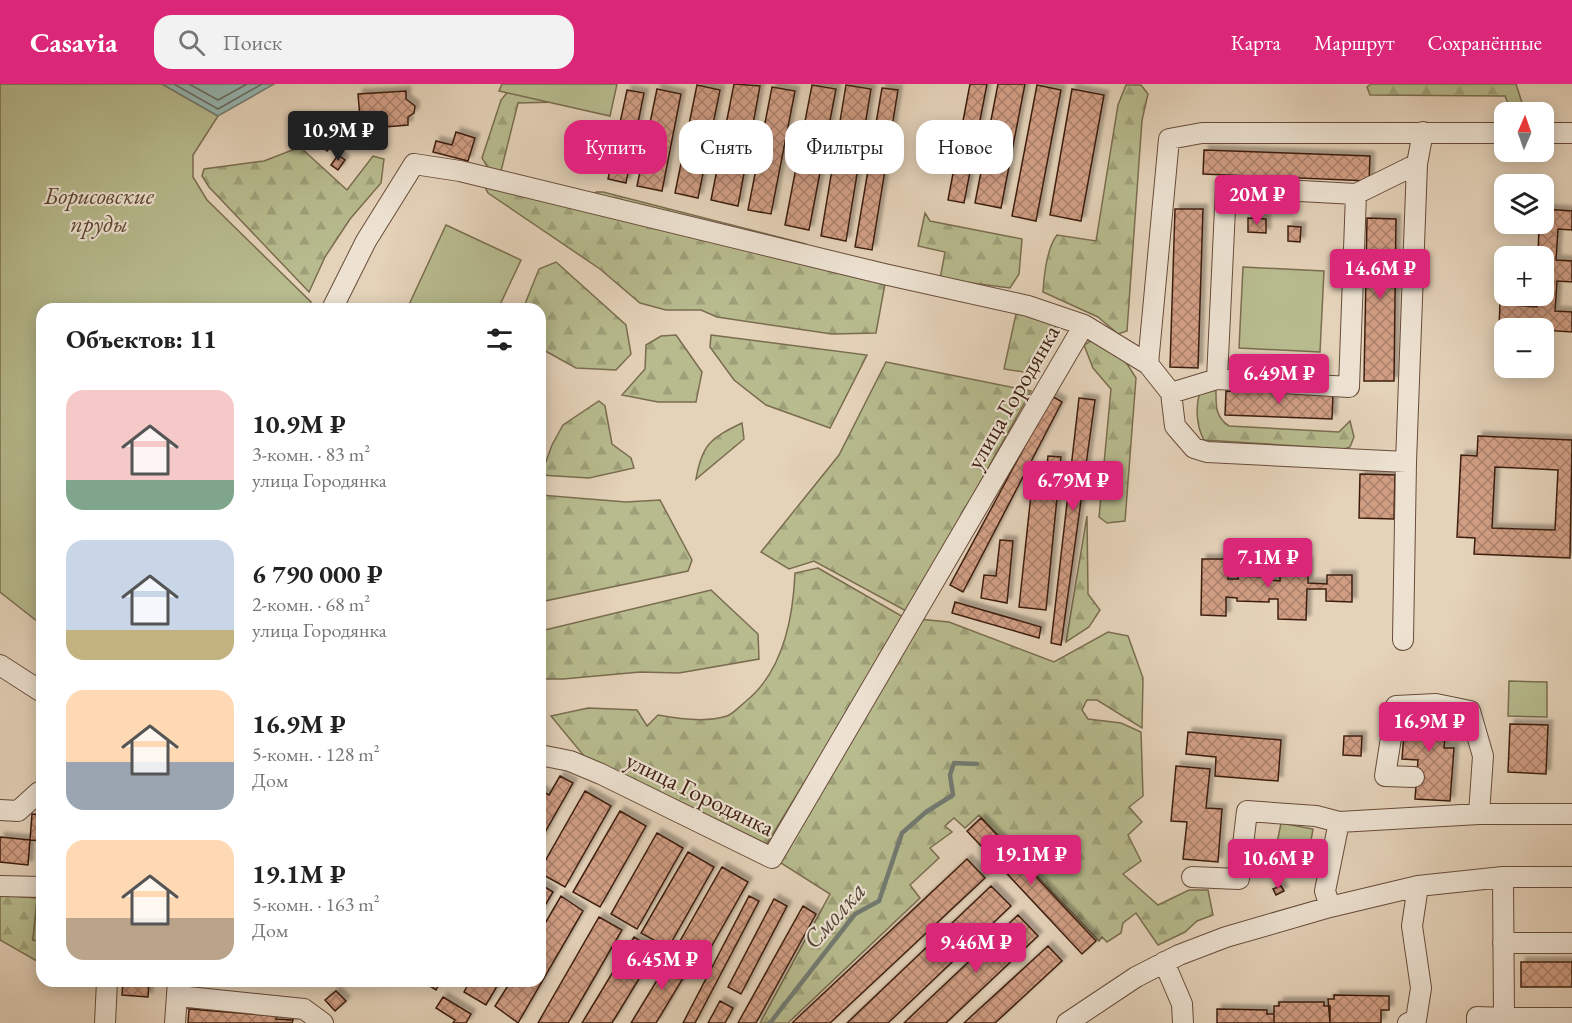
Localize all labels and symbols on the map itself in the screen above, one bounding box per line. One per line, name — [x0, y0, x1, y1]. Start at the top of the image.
north arrow — [1494, 102, 1554, 162]
pin: 10.9M ₽ — [283, 111, 393, 162]
pin: 20M ₽ — [1215, 175, 1299, 226]
park label: Борисовские пруды — [43, 180, 155, 239]
pin: 14.6M ₽ — [1325, 249, 1435, 300]
street label: улица Городянка — [959, 319, 1067, 474]
pin: 6.49M ₽ — [1224, 354, 1334, 405]
pin: 6.79M ₽ — [1018, 461, 1128, 512]
pin: 7.1M ₽ — [1219, 538, 1317, 589]
pin: 16.9M ₽ — [1374, 702, 1484, 753]
street label: улица Городянка — [621, 744, 780, 843]
pin: 19.1M ₽ — [976, 835, 1086, 886]
pin: 10.6M ₽ — [1223, 839, 1333, 890]
water label: Смолка — [795, 874, 873, 956]
pin: 9.46M ₽ — [921, 923, 1031, 974]
pin: 6.45M ₽ — [607, 940, 717, 991]

